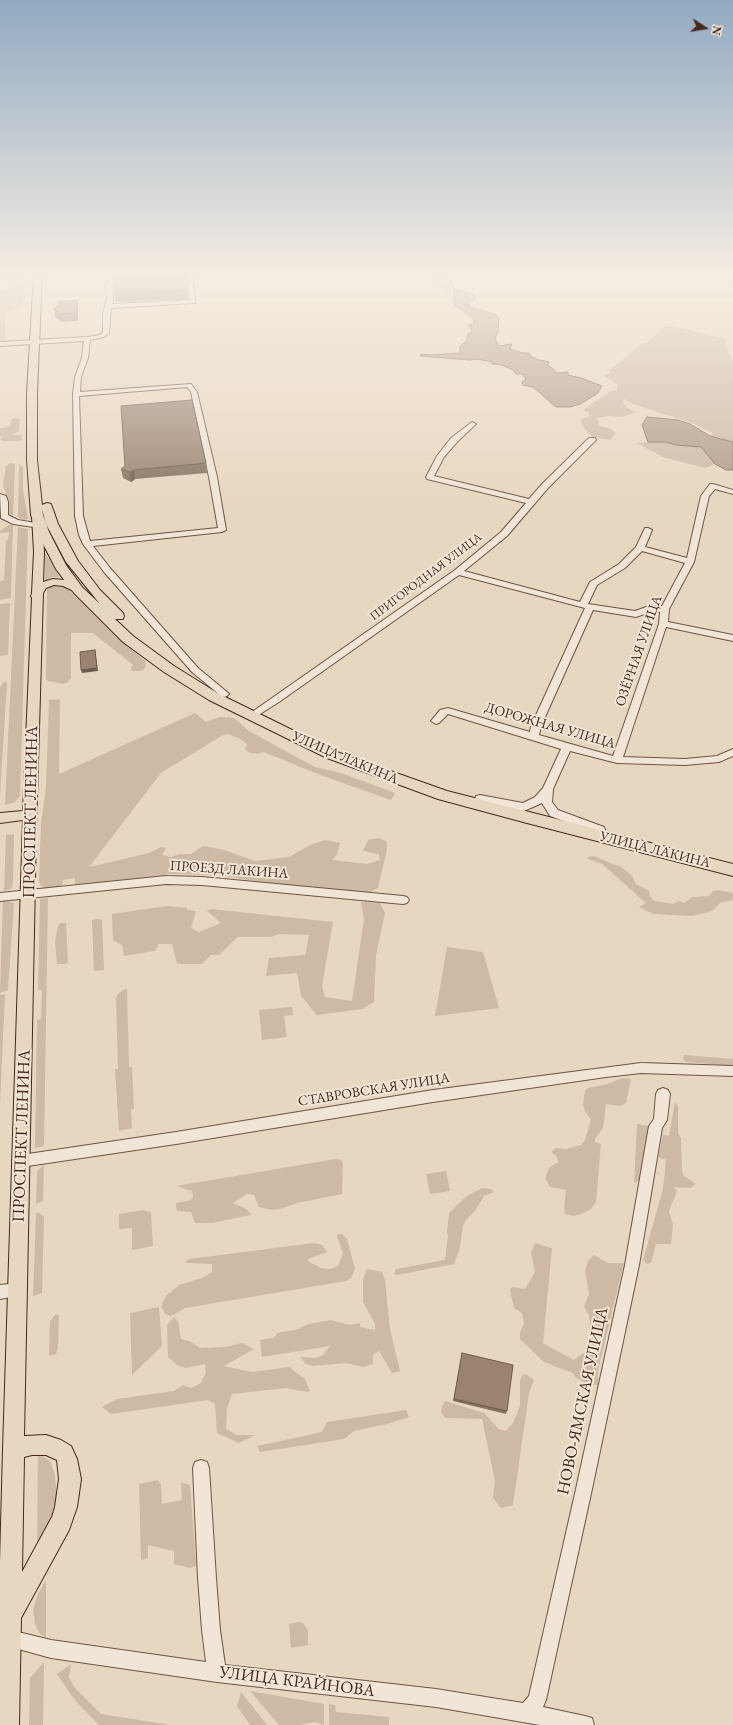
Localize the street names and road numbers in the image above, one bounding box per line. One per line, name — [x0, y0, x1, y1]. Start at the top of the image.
street label: ПРИГОРОДНАЯ УЛИЦА — [367, 530, 485, 624]
street label: ОЗЁРНАЯ УЛИЦА — [612, 593, 666, 709]
street label: ДОРОЖНАЯ УЛИЦА — [483, 699, 617, 753]
street label: ПРОСПЕКТ ЛЕНИНА — [19, 725, 43, 899]
street label: УЛИЦА ЛАКИНА — [289, 728, 401, 788]
street label: УЛИЦА ЛАКИНА — [598, 828, 712, 872]
street label: ПРОЕЗД ЛАКИНА — [169, 857, 289, 883]
street label: ПРОСПЕКТ ЛЕНИНА — [9, 1049, 35, 1223]
street label: СТАВРОВСКАЯ УЛИЦА — [297, 1070, 451, 1110]
street label: НОВО-ЯМСКАЯ УЛИЦА — [553, 1305, 613, 1497]
street label: УЛИЦА КРАЙНОВА — [218, 1662, 376, 1702]

